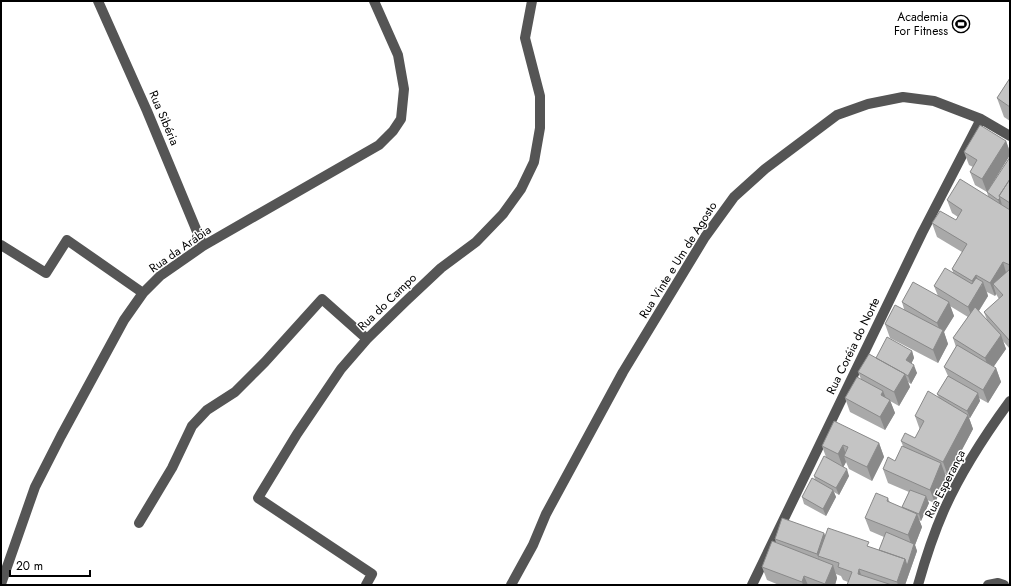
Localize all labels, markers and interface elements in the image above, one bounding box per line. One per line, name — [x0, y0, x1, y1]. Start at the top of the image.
place label: Academia For Fitness — [894, 8, 948, 40]
sports icon: Academia For Fitness — [951, 14, 971, 34]
street label: Rua Sibéria — [144, 88, 184, 148]
street label: Rua Vinte e Um de Agosto — [635, 198, 722, 322]
street label: Rua da Arábia — [145, 221, 215, 277]
street label: Rua do Campo — [353, 269, 421, 335]
street label: Rua Coréia do Norte — [822, 295, 884, 397]
street label: Rua Esperança — [920, 447, 970, 521]
scale bar — [10, 552, 90, 578]
text: 20 m — [16, 557, 43, 575]

